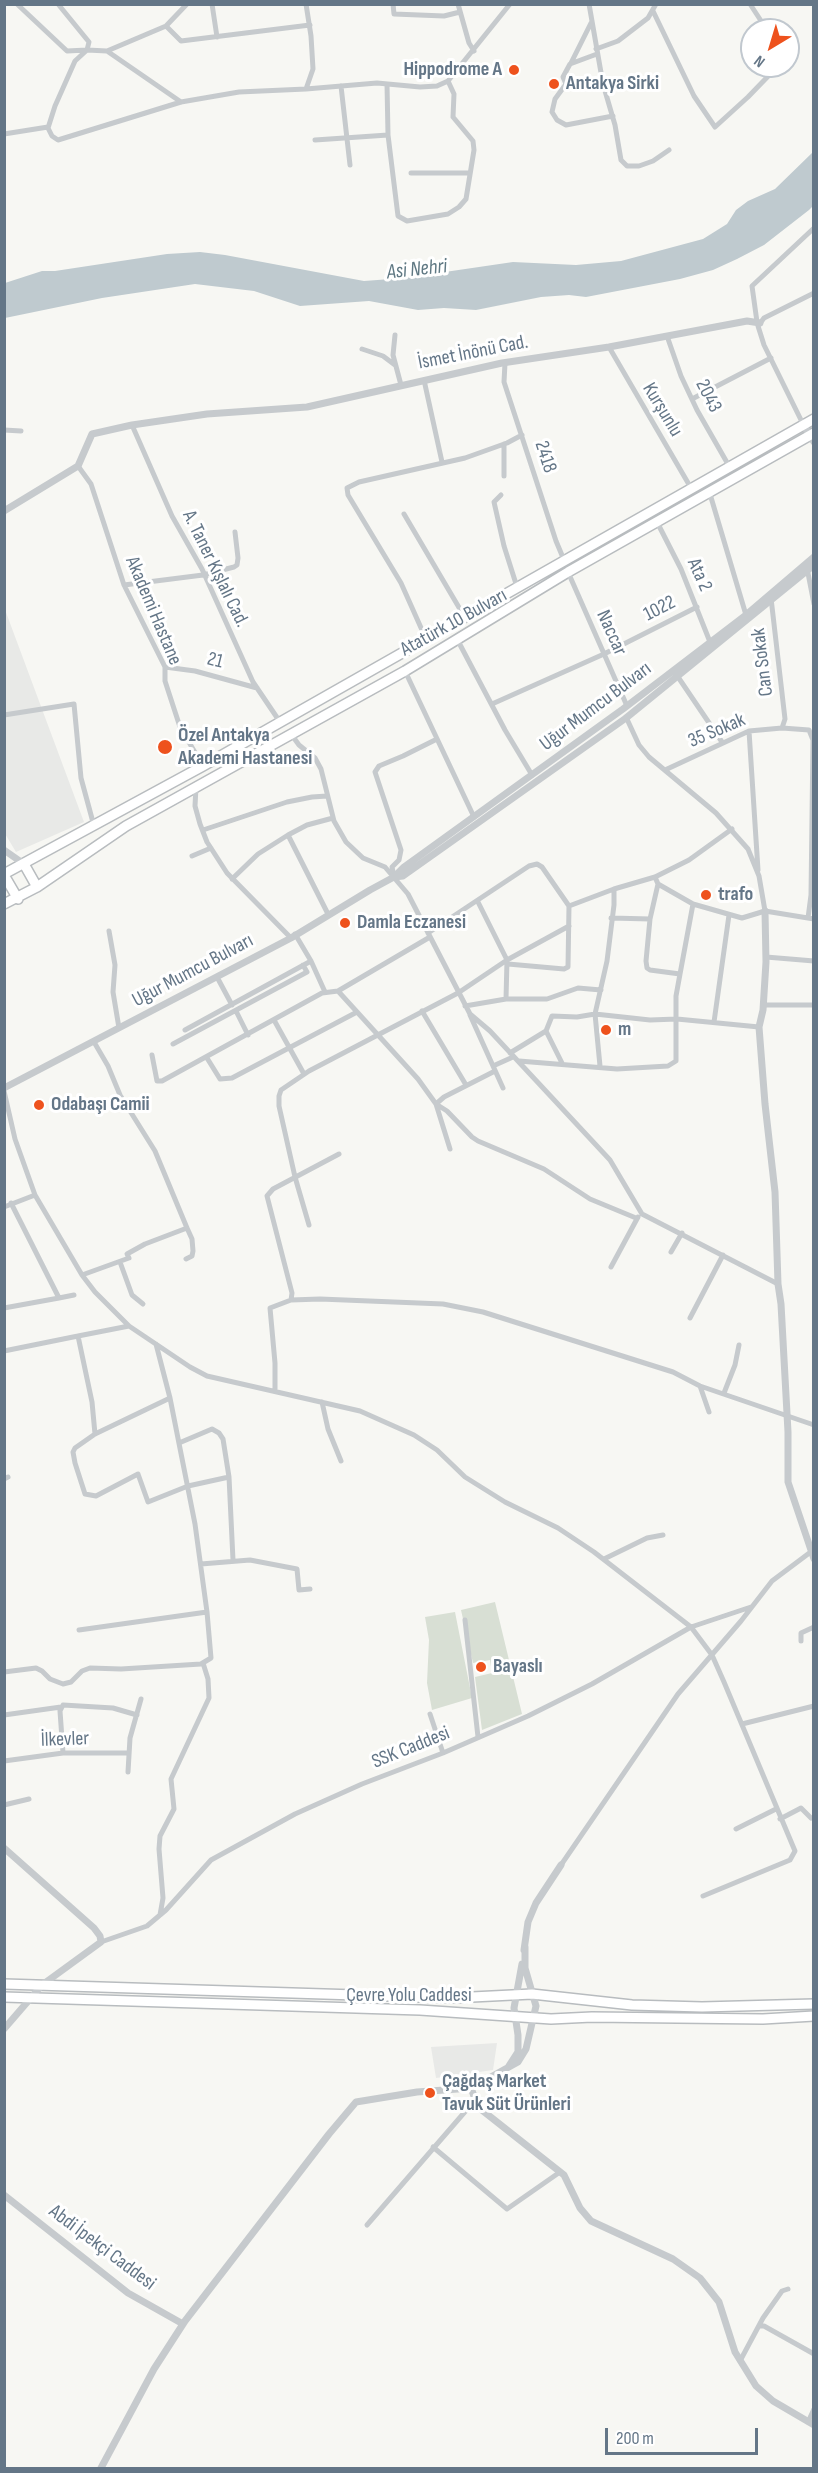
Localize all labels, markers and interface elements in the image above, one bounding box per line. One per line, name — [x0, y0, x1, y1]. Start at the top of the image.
north arrow — [740, 18, 800, 78]
text: N — [751, 51, 769, 71]
place label: Hippodrome A — [403, 58, 502, 82]
marker: Hippodrome A — [507, 63, 521, 77]
place label: Antakya Sirki — [566, 72, 659, 96]
marker: Antakya Sirki — [547, 77, 561, 91]
water label: Asi Nehri — [386, 254, 448, 286]
street label: İsmet İnönü Cad. — [416, 331, 530, 375]
street label: 2043 — [690, 375, 726, 417]
street label: Kurşunlu — [637, 379, 687, 441]
street label: 2418 — [529, 438, 561, 476]
street label: A. Taner Kışlalı Cad. — [176, 507, 254, 631]
street label: Akademi Hastane — [119, 553, 187, 669]
street label: Ata 2 — [681, 555, 717, 595]
street label: Atatürk 10 Bulvarı — [397, 584, 511, 662]
street label: 1022 — [640, 591, 680, 627]
street label: Naccar — [590, 607, 632, 659]
street label: Can Sokak — [747, 626, 779, 698]
street label: 21 — [205, 648, 225, 674]
street label: Uğur Mumcu Bulvarı — [536, 657, 656, 757]
street label: 35 Sokak — [685, 708, 749, 754]
place label: Özel Antakya Akademi Hastanesi — [178, 724, 312, 771]
marker: Özel Antakya Akademi Hastanesi — [156, 738, 174, 756]
place label: trafo — [718, 883, 753, 907]
marker: trafo — [699, 888, 713, 902]
place label: Damla Eczanesi — [357, 911, 466, 935]
marker: Damla Eczanesi — [338, 916, 352, 930]
street label: Uğur Mumcu Bulvarı — [128, 929, 258, 1013]
place label: m — [618, 1018, 631, 1042]
marker: m — [599, 1023, 613, 1037]
place label: Odabaşı Camii — [51, 1093, 150, 1117]
marker: Odabaşı Camii — [32, 1098, 46, 1112]
place label: Bayaslı — [493, 1655, 543, 1679]
marker: Bayaslı — [474, 1660, 488, 1674]
street label: SSK Caddesi — [369, 1722, 453, 1774]
street label: İlkevler — [40, 1727, 90, 1753]
street label: Çevre Yolu Caddesi — [346, 1984, 472, 2008]
place label: Çağdaş Market Tavuk Süt Ürünleri — [442, 2070, 571, 2117]
marker: Çağdaş Market Tavuk Süt Ürünleri — [423, 2086, 437, 2100]
street label: Abdi İpekçi Caddesi — [44, 2200, 160, 2296]
scale bar — [608, 2416, 761, 2454]
text: 200 m — [616, 2428, 654, 2449]

